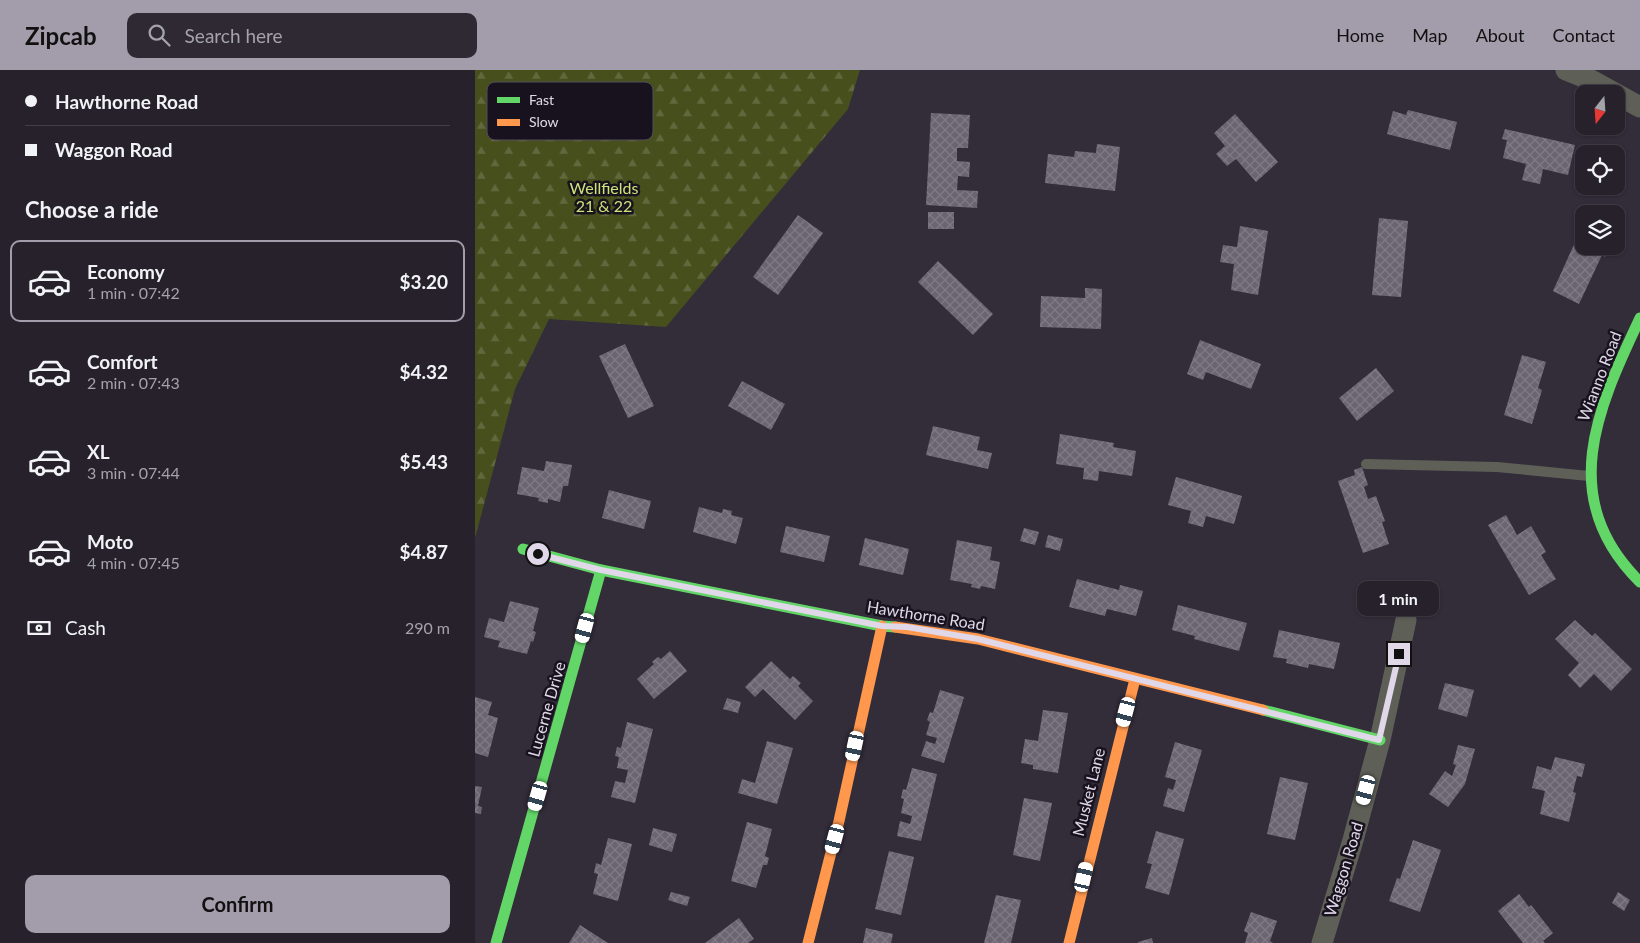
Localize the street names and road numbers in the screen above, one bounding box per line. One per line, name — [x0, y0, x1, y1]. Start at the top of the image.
street label: Wianno Road — [1573, 328, 1625, 424]
street label: Hawthorne Road — [866, 596, 986, 634]
street label: Lucerne Drive — [523, 659, 569, 759]
street label: Musket Lane — [1068, 746, 1108, 838]
street label: Waggon Road — [1320, 820, 1366, 918]

